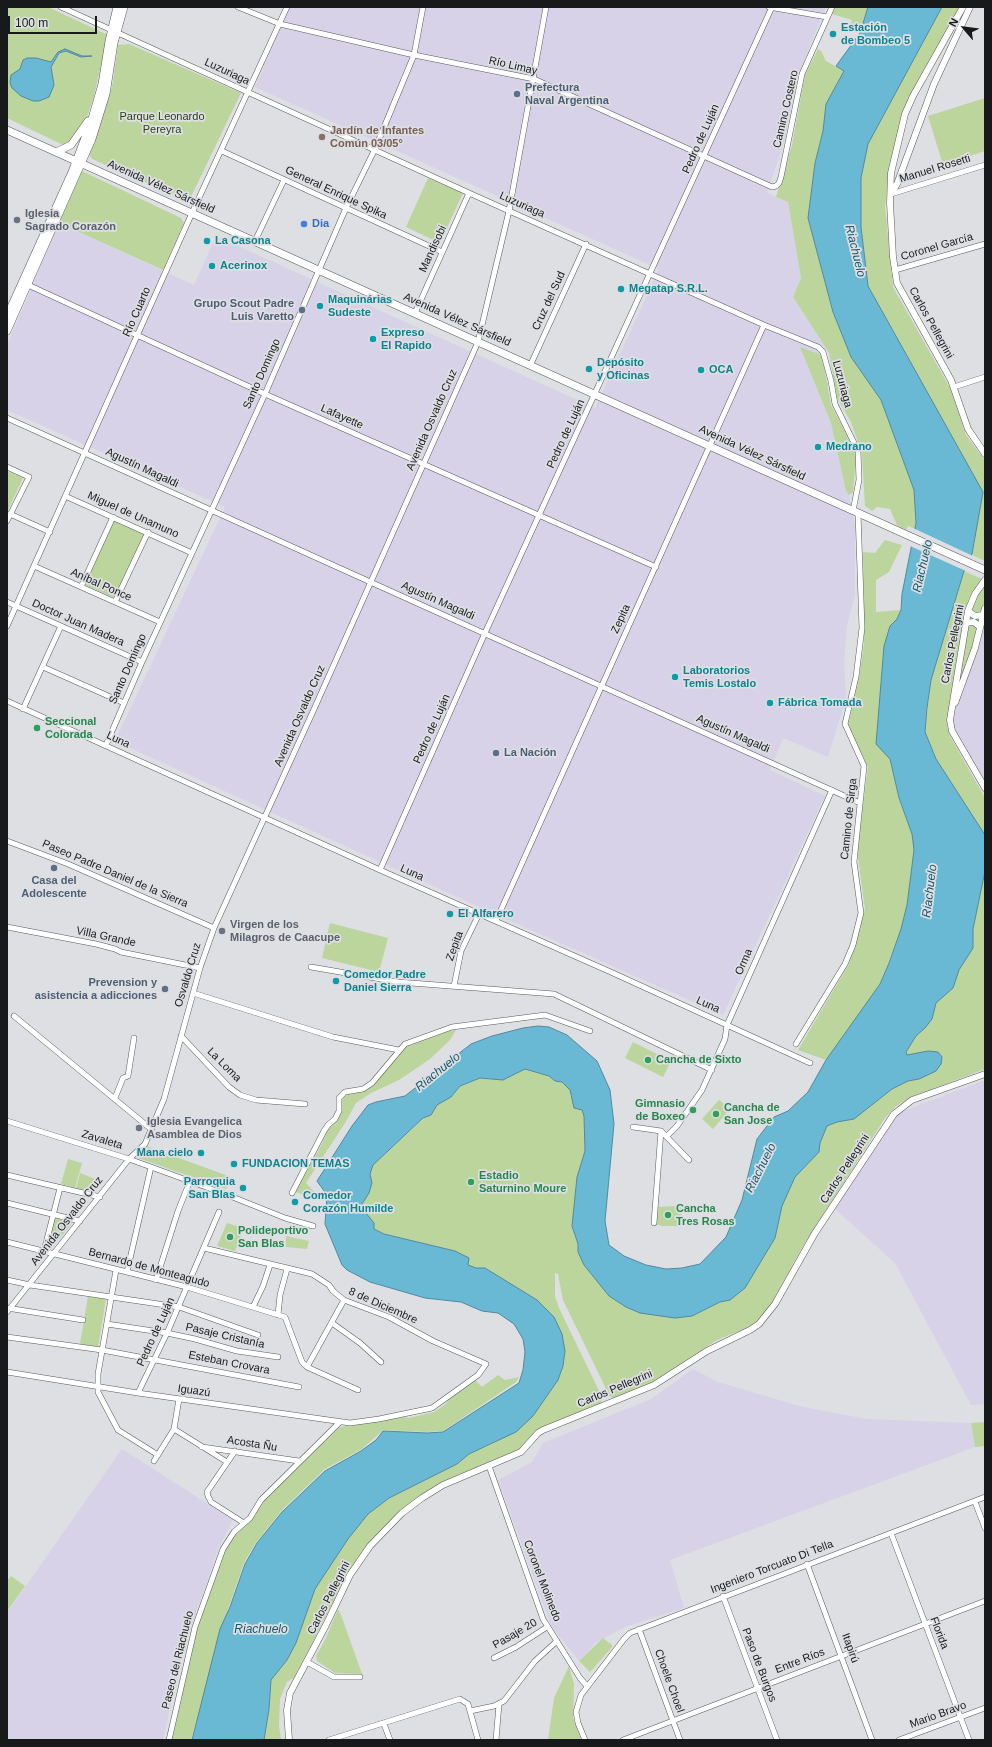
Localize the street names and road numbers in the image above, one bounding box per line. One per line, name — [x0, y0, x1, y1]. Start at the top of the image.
street label: Río Limay — [487, 54, 539, 78]
street label: Luzuriaga — [202, 56, 252, 88]
street label: Camino Costero — [771, 69, 801, 149]
street label: Pedro de Luján — [680, 102, 722, 176]
street label: Manuel Rosetti — [898, 152, 972, 186]
street label: Avenida Vélez Sársfield — [105, 157, 217, 217]
street label: General Enrique Spika — [283, 164, 389, 222]
street label: Luzuriaga — [497, 189, 547, 221]
street label: Mandisobi — [416, 223, 450, 275]
street label: Coronel García — [899, 230, 975, 264]
street label: Cruz del Sud — [530, 269, 568, 333]
street label: Río Cuarto — [120, 285, 154, 339]
street label: Carlos Pellegrini — [906, 285, 956, 361]
street label: Avenida Vélez Sársfield — [401, 290, 513, 350]
street label: Santo Domingo — [241, 337, 283, 411]
street label: Luzuriaga — [829, 359, 855, 409]
street label: Avenida Osvaldo Cruz — [404, 367, 460, 473]
street label: Pedro de Luján — [544, 397, 588, 471]
street label: Lafayette — [319, 402, 365, 432]
street label: Avenida Vélez Sársfield — [697, 423, 807, 483]
street label: Agustín Magaldi — [103, 445, 181, 491]
street label: Miguel de Unamuno — [85, 489, 181, 541]
street label: Aníbal Ponce — [68, 566, 134, 604]
street label: Agustín Magaldi — [399, 579, 477, 623]
street label: Doctor Juan Madera — [30, 597, 126, 649]
street label: Zepita — [609, 602, 633, 636]
street label: Carlos Pellegrini — [939, 603, 967, 685]
street label: Santo Domingo — [107, 632, 149, 706]
street label: Avenida Osvaldo Cruz — [272, 663, 328, 769]
street label: Pedro de Luján — [411, 692, 453, 766]
street label: Agustín Magaldi — [694, 712, 772, 756]
street label: Luna — [104, 729, 132, 751]
street label: Camino de Sirga — [838, 778, 860, 860]
street label: Paseo Padre Daniel de la Sierra — [40, 837, 190, 911]
street label: Luna — [398, 862, 426, 884]
street label: Villa Grande — [75, 924, 137, 950]
street label: Zepita — [444, 929, 466, 963]
street label: Osvaldo Cruz — [172, 941, 204, 1009]
street label: Orma — [732, 947, 756, 977]
street label: Luna — [694, 994, 722, 1016]
street label: La Loma — [204, 1045, 244, 1085]
street label: Zavaleta — [80, 1128, 124, 1152]
street label: Carlos Pellegrini — [818, 1132, 872, 1206]
street label: Avenida Osvaldo Cruz — [28, 1174, 106, 1268]
street label: Bernardo de Monteagudo — [87, 1245, 211, 1291]
street label: 8 de Diciembre — [347, 1285, 419, 1327]
street label: Pedro de Luján — [134, 1295, 178, 1369]
street label: Pasaje Cristanía — [184, 1320, 266, 1352]
street label: Esteban Crovara — [187, 1349, 271, 1377]
street label: Carlos Pellegrini — [576, 1367, 654, 1411]
street label: Iguazú — [177, 1382, 211, 1400]
street label: Acosta Ñu — [226, 1434, 278, 1454]
street label: Coronel Molinedo — [520, 1538, 564, 1624]
street label: Ingeniero Torcuato Di Tella — [709, 1538, 835, 1596]
street label: Carlos Pellegrini — [305, 1559, 353, 1637]
street label: Paseo del Riachuelo — [159, 1609, 197, 1711]
street label: Florida — [927, 1615, 951, 1651]
street label: Pasaje 20 — [491, 1616, 539, 1652]
street label: Paso de Burgos — [739, 1626, 779, 1704]
street label: Itapirú — [839, 1631, 861, 1665]
street label: Entre Ríos — [773, 1646, 827, 1676]
street label: Choele Choel — [651, 1647, 687, 1715]
street label: Mario Bravo — [908, 1699, 968, 1731]

